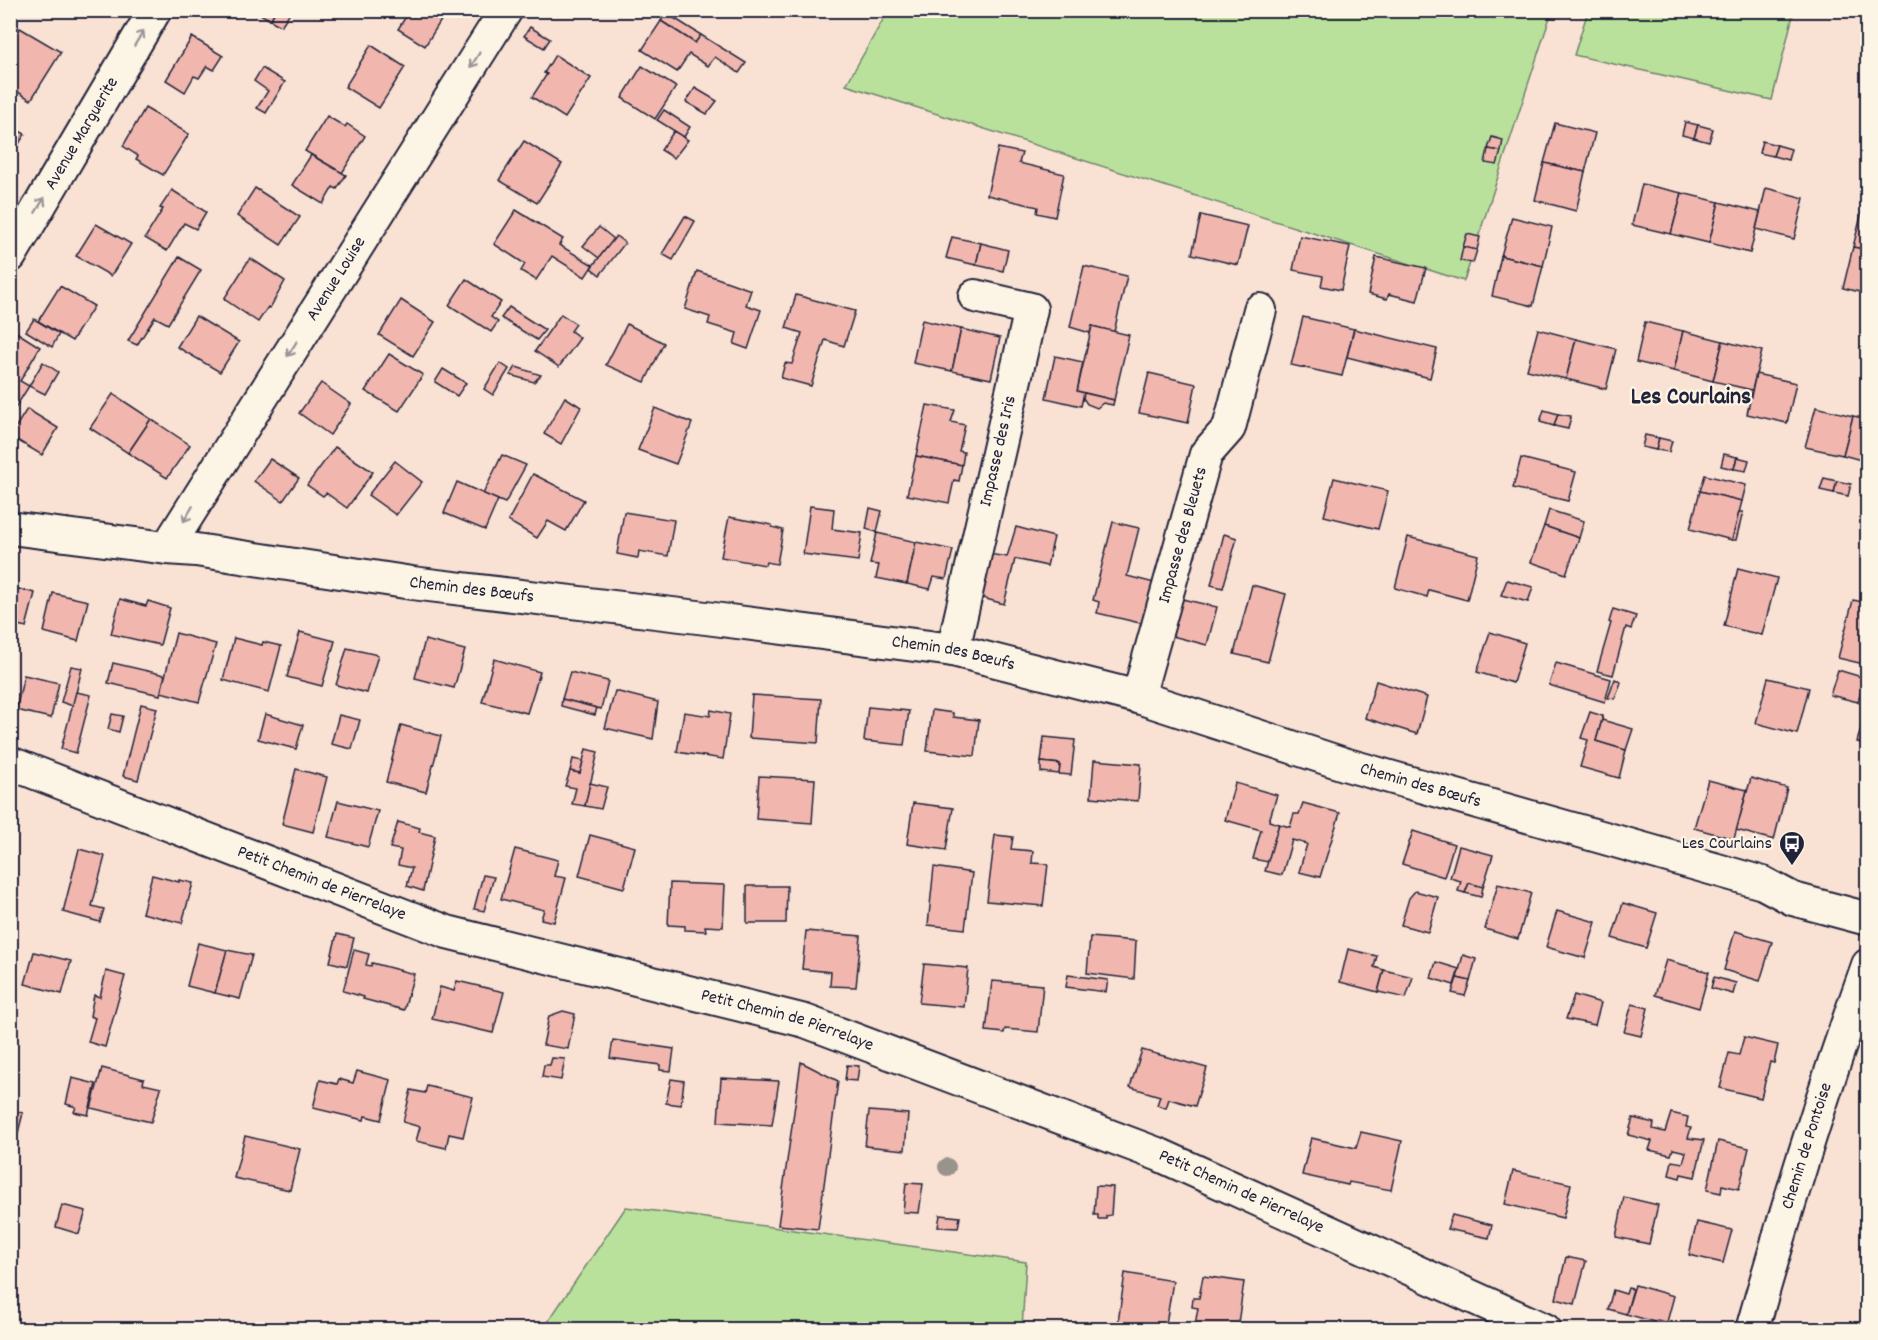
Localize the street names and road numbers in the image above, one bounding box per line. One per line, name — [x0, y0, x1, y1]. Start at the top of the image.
street label: Avenue Marguerite — [39, 72, 125, 195]
street label: Avenue Louise — [301, 232, 373, 326]
street label: Impasse des Iris — [974, 393, 1023, 509]
street label: Impasse des Bleuets — [1152, 464, 1214, 606]
street label: Chemin des Bœufs — [408, 570, 535, 610]
street label: Chemin des Bœufs — [890, 630, 1018, 678]
street label: Chemin des Bœufs — [1357, 757, 1484, 815]
street label: Petit Chemin de Pierrelaye — [233, 839, 410, 927]
street label: Petit Chemin de Pierrelaye — [698, 983, 877, 1058]
street label: Chemin de Pontoise — [1776, 1079, 1839, 1213]
street label: Petit Chemin de Pierrelaye — [1154, 1143, 1328, 1240]

